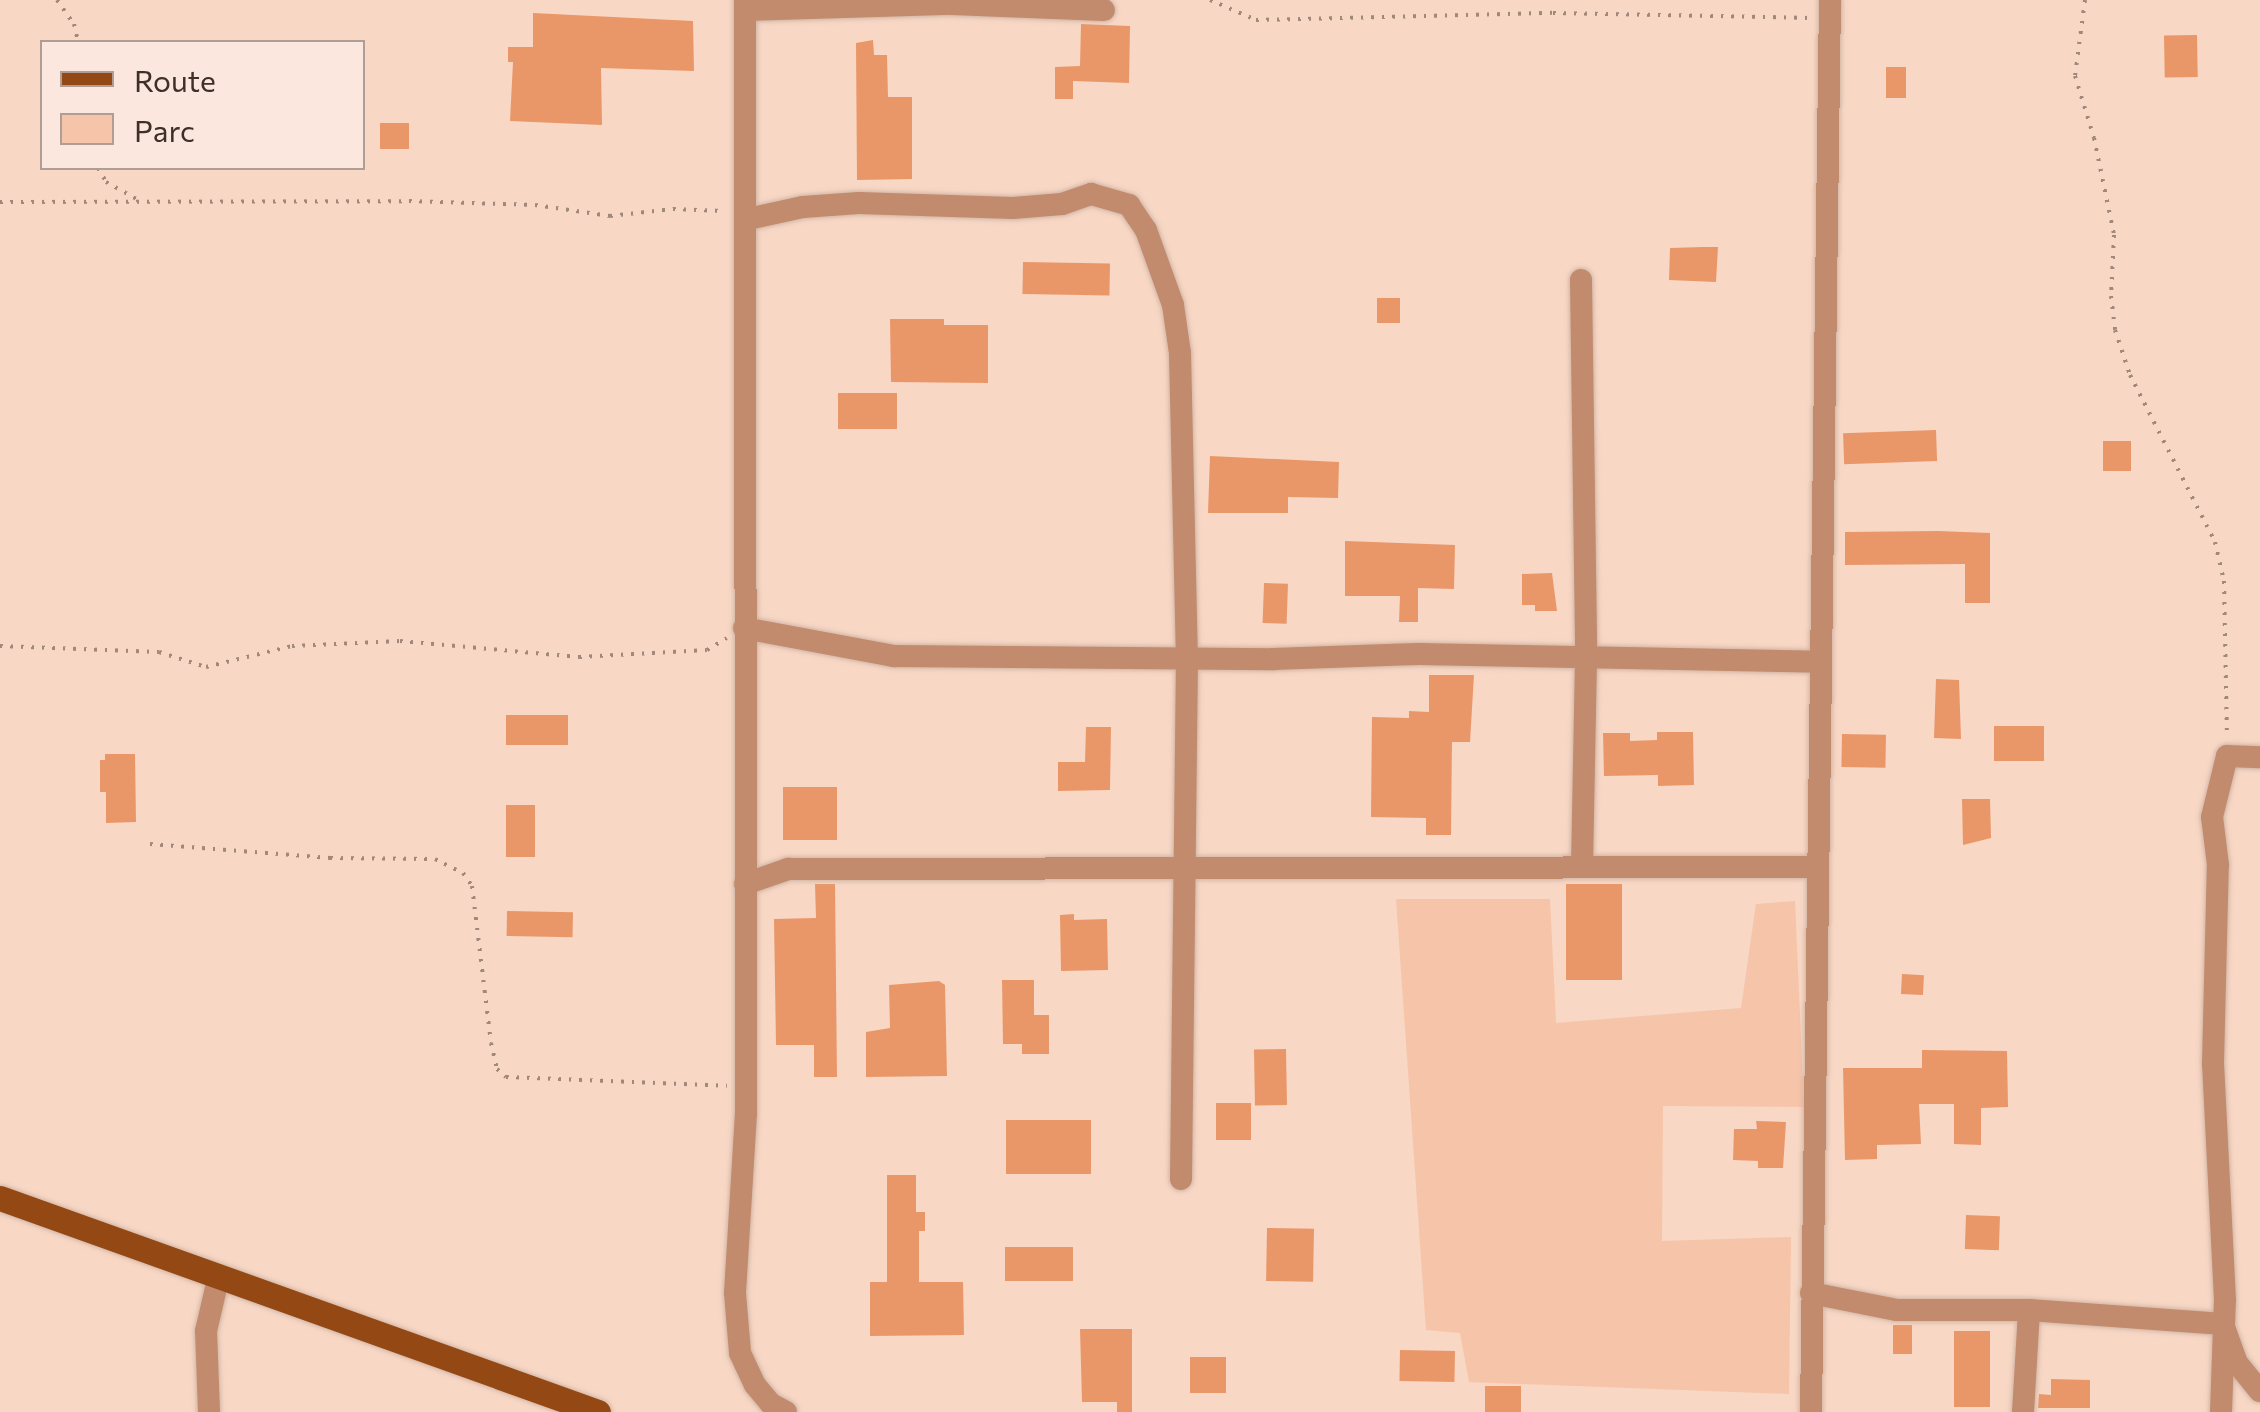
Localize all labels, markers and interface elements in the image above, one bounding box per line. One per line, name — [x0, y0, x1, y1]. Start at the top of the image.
legend — [40, 40, 365, 170]
text: Route — [134, 61, 216, 98]
text: Parc — [134, 111, 195, 148]

